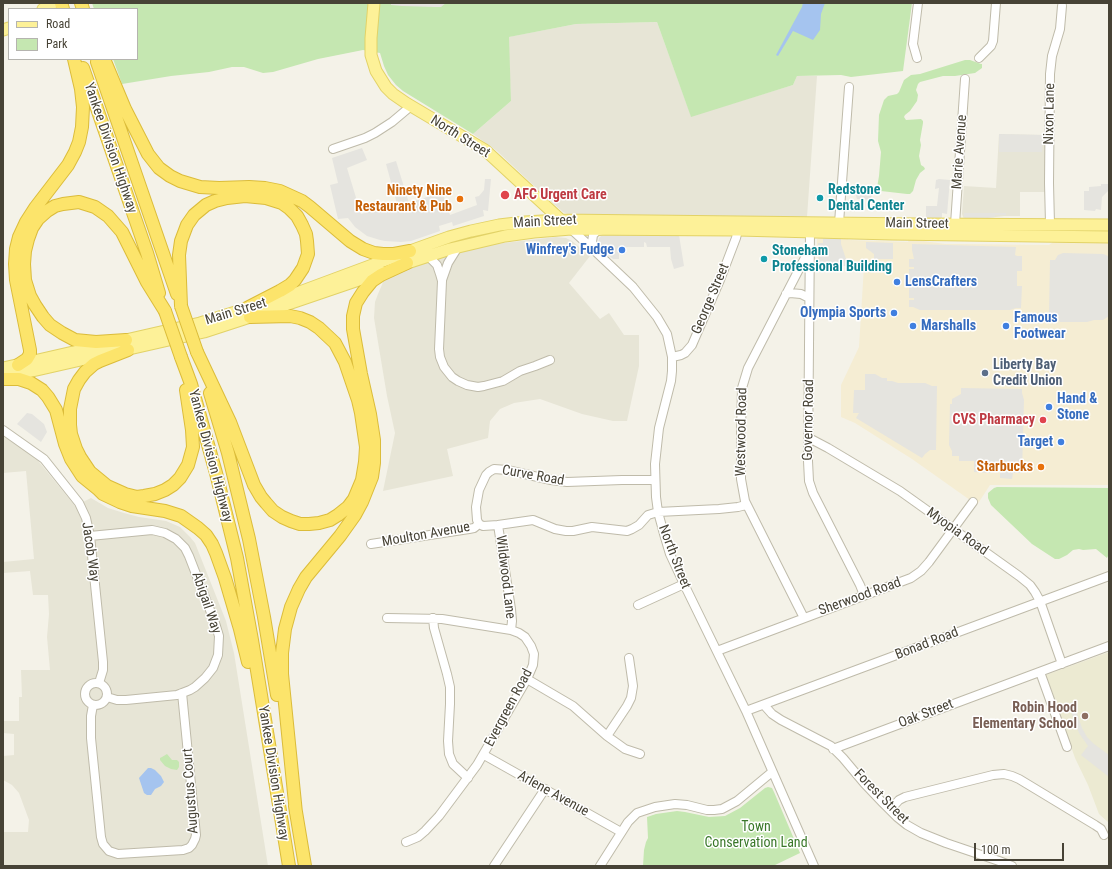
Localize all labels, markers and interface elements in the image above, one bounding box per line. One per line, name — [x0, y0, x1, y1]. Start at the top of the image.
legend — [8, 8, 138, 60]
text: Road — [46, 17, 70, 31]
text: Park — [46, 37, 67, 51]
street label: Yankee Division Highway — [80, 81, 140, 215]
street label: Nixon Lane — [1041, 83, 1059, 145]
street label: North Street — [427, 112, 493, 162]
street label: Marie Avenue — [949, 114, 971, 190]
place label: Redstone Dental Center — [828, 182, 904, 214]
place label: Ninety Nine Restaurant & Pub — [355, 183, 452, 216]
place label: AFC Urgent Care — [514, 187, 607, 203]
marker: AFC Urgent Care — [499, 189, 511, 201]
marker: Redstone Dental Center — [815, 193, 825, 203]
marker: Ninety Nine Restaurant & Pub — [455, 194, 465, 204]
street label: Main Street — [513, 212, 577, 232]
street label: Main Street — [885, 215, 949, 233]
place label: Winfrey's Fudge — [526, 242, 614, 258]
place label: Stoneham Professional Building — [772, 243, 892, 276]
marker: Winfrey's Fudge — [617, 245, 627, 255]
marker: Stoneham Professional Building — [759, 254, 769, 264]
street label: George Street — [689, 261, 733, 337]
place label: LensCrafters — [905, 274, 977, 290]
marker: LensCrafters — [892, 277, 902, 287]
street label: Main Street — [203, 295, 269, 329]
place label: Olympia Sports — [800, 305, 886, 321]
marker: Olympia Sports — [889, 308, 899, 318]
place label: Famous Footwear — [1014, 310, 1066, 342]
place label: Marshalls — [921, 318, 976, 334]
marker: Marshalls — [908, 321, 918, 331]
marker: Famous Footwear — [1001, 321, 1011, 331]
place label: Liberty Bay Credit Union — [993, 357, 1062, 390]
marker: Liberty Bay Credit Union — [980, 368, 990, 378]
street label: Governor Road — [800, 379, 818, 461]
street label: Westwood Road — [733, 387, 751, 477]
street label: Yankee Division Highway — [184, 388, 236, 524]
place label: Hand & Stone — [1057, 391, 1097, 424]
marker: Hand & Stone — [1044, 402, 1054, 412]
place label: CVS Pharmacy — [952, 412, 1035, 428]
marker: CVS Pharmacy — [1038, 415, 1048, 425]
place label: Target — [1017, 434, 1053, 450]
marker: Target — [1056, 437, 1066, 447]
place label: Starbucks — [977, 459, 1033, 475]
street label: Curve Road — [501, 462, 565, 490]
marker: Starbucks — [1036, 462, 1046, 472]
street label: Myopia Road — [923, 505, 991, 559]
street label: Moulton Avenue — [381, 519, 471, 551]
street label: Jacob Way — [78, 521, 102, 583]
street label: North Street — [654, 523, 694, 591]
street label: Wildwood Lane — [492, 534, 518, 620]
street label: Abigail Way — [188, 570, 224, 636]
street label: Sherwood Road — [817, 574, 903, 620]
street label: Bonad Road — [893, 624, 961, 664]
street label: Evergreen Road — [481, 666, 537, 750]
street label: Oak Street — [896, 696, 956, 732]
place label: Robin Hood Elementary School — [972, 700, 1077, 732]
street label: Yankee Division Highway — [254, 704, 292, 842]
marker: Robin Hood Elementary School — [1080, 711, 1090, 721]
street label: Augustus Court — [180, 748, 202, 834]
street label: Forest Street — [850, 766, 912, 828]
street label: Arlene Avenue — [514, 768, 592, 820]
park label: Town Conservation Land — [704, 819, 808, 852]
scale bar — [976, 835, 1066, 861]
text: 100 m — [981, 843, 1011, 857]

